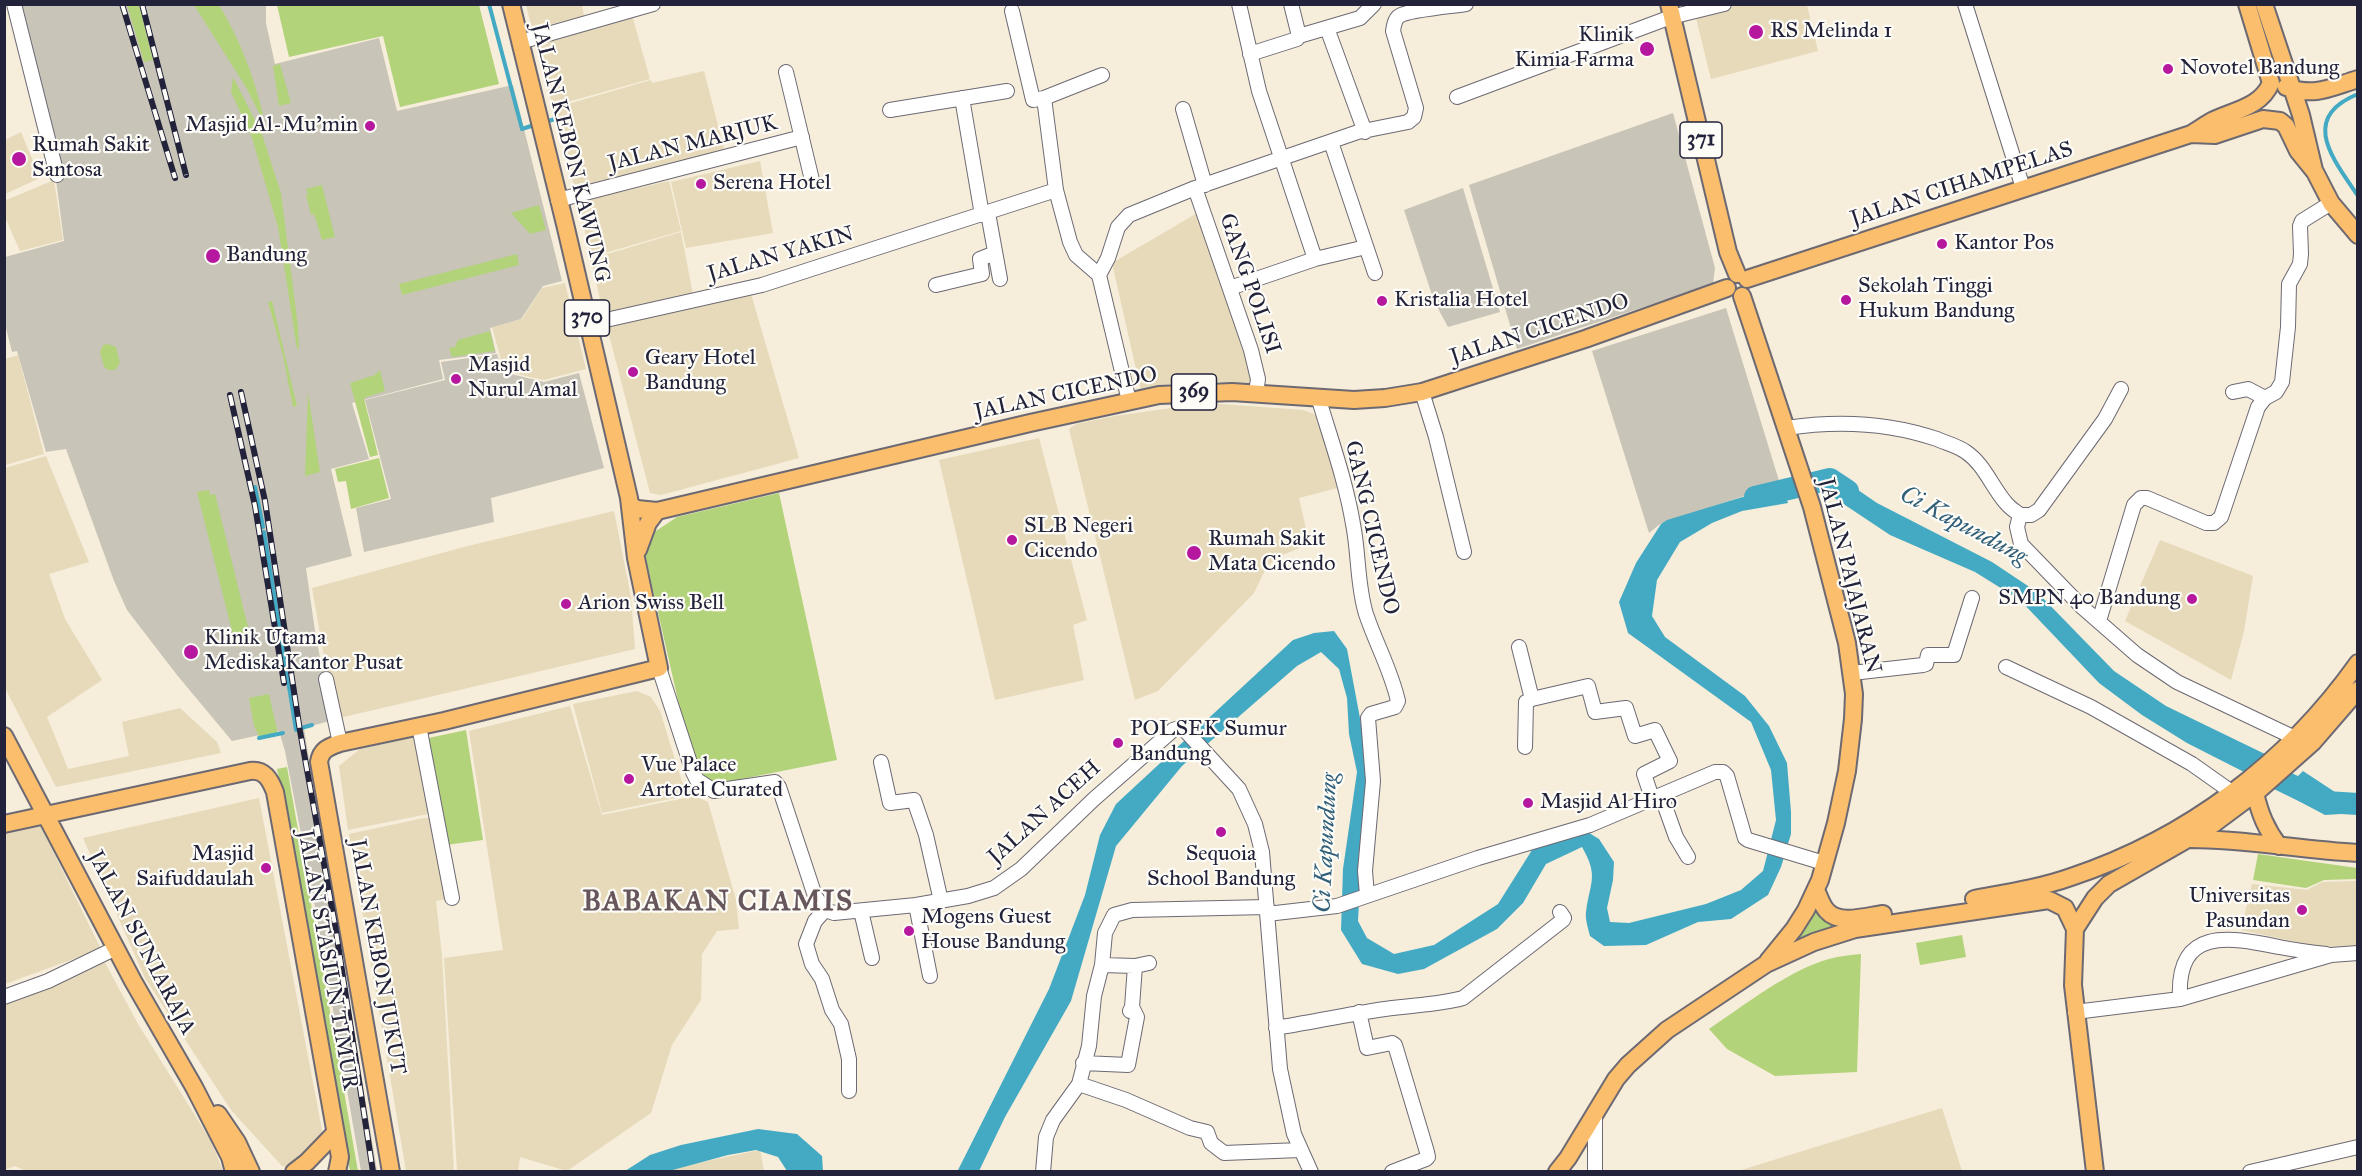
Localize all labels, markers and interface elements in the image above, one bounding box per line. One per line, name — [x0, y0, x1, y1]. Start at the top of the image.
place label: RS Melinda 1 — [1770, 19, 1892, 45]
street label: JALAN KEBON KAWUNG — [525, 21, 615, 285]
place label: Klinik Kimia Farma — [1515, 23, 1634, 74]
marker: RS Melinda 1 — [1747, 23, 1765, 41]
marker: Klinik Kimia Farma — [1638, 40, 1656, 58]
place label: Novotel Bandung — [2180, 56, 2339, 82]
marker: Novotel Bandung — [2161, 62, 2175, 76]
street label: JALAN MARJUK — [606, 110, 780, 178]
place label: Masjid Al-Mu'min — [185, 113, 358, 139]
marker: Masjid Al-Mu'min — [363, 119, 377, 133]
road number: 371 — [1680, 122, 1722, 158]
place label: Rumah Sakit Santosa — [32, 133, 150, 184]
street label: JALAN CIHAMPELAS — [1847, 137, 2077, 233]
marker: Rumah Sakit Santosa — [10, 150, 28, 168]
place label: Serena Hotel — [713, 171, 831, 197]
marker: Serena Hotel — [694, 177, 708, 191]
street label: GANG POLISI — [1213, 210, 1285, 358]
street label: JALAN YAKIN — [705, 222, 857, 288]
place label: Kantor Pos — [1954, 231, 2054, 257]
marker: Kantor Pos — [1935, 237, 1949, 251]
place label: Bandung — [226, 243, 307, 269]
marker: Bandung — [204, 247, 222, 265]
place label: Sekolah Tinggi Hukum Bandung — [1858, 274, 2014, 326]
place label: Kristalia Hotel — [1394, 288, 1528, 314]
street label: JALAN CICENDO — [1447, 289, 1633, 371]
marker: Sekolah Tinggi Hukum Bandung — [1839, 293, 1853, 307]
marker: Kristalia Hotel — [1375, 294, 1389, 308]
road number: 370 — [564, 300, 610, 336]
place label: Geary Hotel Bandung — [645, 346, 756, 398]
place label: Masjid Nurul Amal — [468, 353, 577, 404]
street label: JALAN CICENDO — [972, 362, 1160, 426]
marker: Geary Hotel Bandung — [626, 365, 640, 379]
marker: Masjid Nurul Amal — [449, 372, 463, 386]
road number: 369 — [1172, 374, 1216, 410]
street label: GANG CICENDO — [1338, 438, 1404, 618]
street label: JALAN PAJAJARAN — [1812, 476, 1886, 676]
water label: Ci Kapundung — [1894, 480, 2032, 572]
place label: SLB Negeri Cicendo — [1024, 514, 1133, 566]
place label: Rumah Sakit Mata Cicendo — [1208, 527, 1335, 578]
marker: SLB Negeri Cicendo — [1005, 533, 1019, 547]
marker: Rumah Sakit Mata Cicendo — [1185, 544, 1203, 562]
place label: SMPN 40 Bandung — [1998, 586, 2180, 612]
place label: Arion Swiss Bell — [578, 591, 724, 617]
marker: SMPN 40 Bandung — [2185, 592, 2199, 606]
marker: Arion Swiss Bell — [559, 597, 573, 611]
place label: Klinik Utama Mediska Kantor Pusat — [204, 626, 403, 678]
marker: Klinik Utama Mediska Kantor Pusat — [182, 643, 200, 661]
place label: POLSEK Sumur Bandung — [1130, 717, 1287, 768]
marker: POLSEK Sumur Bandung — [1111, 736, 1125, 750]
place label: Vue Palace Artotel Curated — [641, 753, 783, 804]
street label: JALAN ACEH — [983, 755, 1107, 871]
marker: Vue Palace Artotel Curated — [622, 772, 636, 786]
water label: Ci Kapundung — [1309, 772, 1345, 914]
place label: Masjid Al Hiro — [1540, 790, 1677, 816]
marker: Masjid Al Hiro — [1521, 796, 1535, 810]
marker: Sequoia School Bandung — [1214, 825, 1228, 839]
street label: JALAN STASIUN TIMUR — [291, 828, 363, 1092]
street label: JALAN KEBON JUKUT — [343, 837, 411, 1077]
place label: Masjid Saifuddaulah — [136, 842, 254, 894]
place label: Sequoia School Bandung — [1147, 842, 1295, 894]
street label: JALAN SUNIARAJA — [81, 846, 201, 1040]
marker: Masjid Saifuddaulah — [259, 861, 273, 875]
place label: Universitas Pasundan — [2189, 884, 2290, 936]
district label: BABAKAN CIAMIS — [582, 886, 854, 920]
marker: Universitas Pasundan — [2295, 903, 2309, 917]
place label: Mogens Guest House Bandung — [921, 905, 1065, 956]
marker: Mogens Guest House Bandung — [902, 924, 916, 938]

